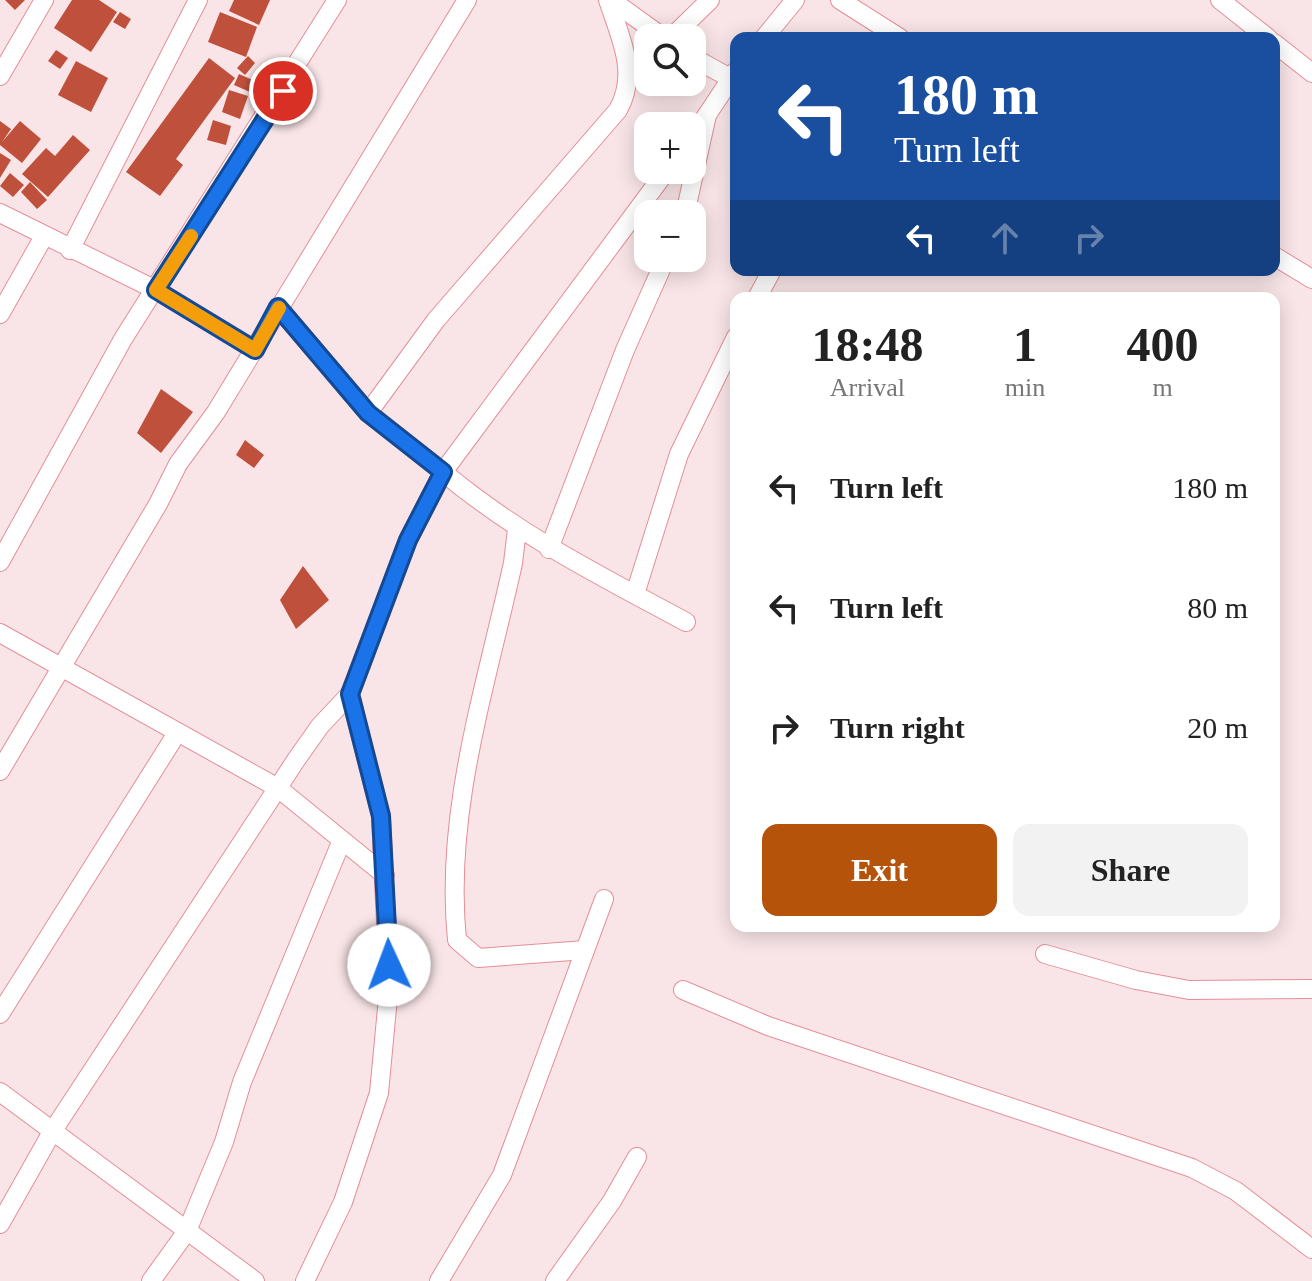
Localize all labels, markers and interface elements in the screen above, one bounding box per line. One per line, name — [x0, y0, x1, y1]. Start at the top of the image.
map controls — [634, 24, 706, 272]
button: search — [634, 24, 706, 96]
pin — [249, 57, 317, 125]
icon: left — [762, 64, 866, 168]
text: 180 m — [894, 64, 1039, 126]
icon: arrive — [261, 69, 305, 113]
button: + — [634, 112, 706, 184]
text: Turn left — [894, 130, 1020, 170]
button: − — [634, 200, 706, 272]
icon: left — [899, 216, 943, 260]
icon: ahead — [983, 216, 1027, 260]
icon: right — [1067, 216, 1111, 260]
text: 18:48 — [811, 318, 923, 371]
text: 1 — [1013, 318, 1037, 371]
text: 400 — [1127, 318, 1199, 371]
text: Arrival — [830, 373, 905, 402]
text: min — [1005, 373, 1045, 402]
text: m — [1152, 373, 1173, 402]
icon: left — [762, 466, 806, 510]
text: Turn left — [830, 471, 943, 504]
text: 180 m — [1172, 471, 1248, 504]
icon: left — [762, 586, 806, 630]
text: Turn left — [830, 591, 943, 624]
text: 80 m — [1187, 591, 1248, 624]
icon: right — [762, 706, 806, 750]
text: Turn right — [830, 711, 965, 744]
text: 20 m — [1187, 711, 1248, 744]
button: Exit — [762, 824, 997, 916]
button: Share — [1013, 824, 1248, 916]
position arrow — [347, 923, 431, 1007]

